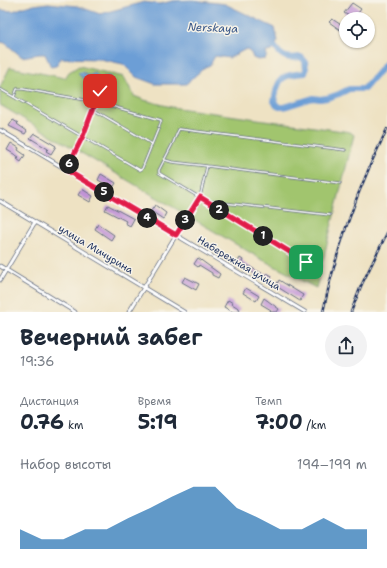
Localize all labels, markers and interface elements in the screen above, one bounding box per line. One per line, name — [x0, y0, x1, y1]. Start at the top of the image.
map controls — [339, 12, 375, 48]
button: locate — [339, 12, 375, 48]
water label: Nerskaya — [187, 20, 239, 36]
pin — [83, 74, 117, 108]
icon: check — [89, 80, 111, 102]
pin: 6 — [59, 154, 79, 174]
text: 6 — [65, 156, 73, 171]
pin: 5 — [94, 182, 114, 202]
text: 5 — [101, 184, 107, 199]
pin: 2 — [209, 200, 229, 220]
text: 2 — [215, 202, 223, 217]
pin: 4 — [137, 208, 157, 228]
text: 4 — [143, 210, 151, 225]
pin: 3 — [175, 210, 195, 230]
text: 3 — [181, 212, 189, 227]
street label: улица Мичурина — [56, 222, 136, 277]
pin: 1 — [253, 226, 273, 246]
text: 1 — [260, 228, 266, 243]
street label: Набережная улица — [195, 233, 284, 293]
pin — [289, 245, 323, 279]
icon: arrive — [295, 251, 317, 273]
text: Вечерний забег — [20, 323, 202, 352]
button: share — [325, 325, 367, 367]
text: 19:36 — [20, 353, 54, 370]
text: Дистанция — [20, 394, 79, 409]
text: Время — [138, 394, 171, 409]
text: Темп — [255, 394, 282, 409]
text: 0.76 — [20, 409, 64, 435]
text: 5:19 — [138, 409, 178, 435]
text: 7:00 — [255, 409, 303, 435]
text: km — [64, 418, 83, 433]
text: /km — [303, 418, 326, 433]
text: Набор высоты — [20, 456, 111, 473]
text: 194–199 m — [297, 456, 367, 473]

